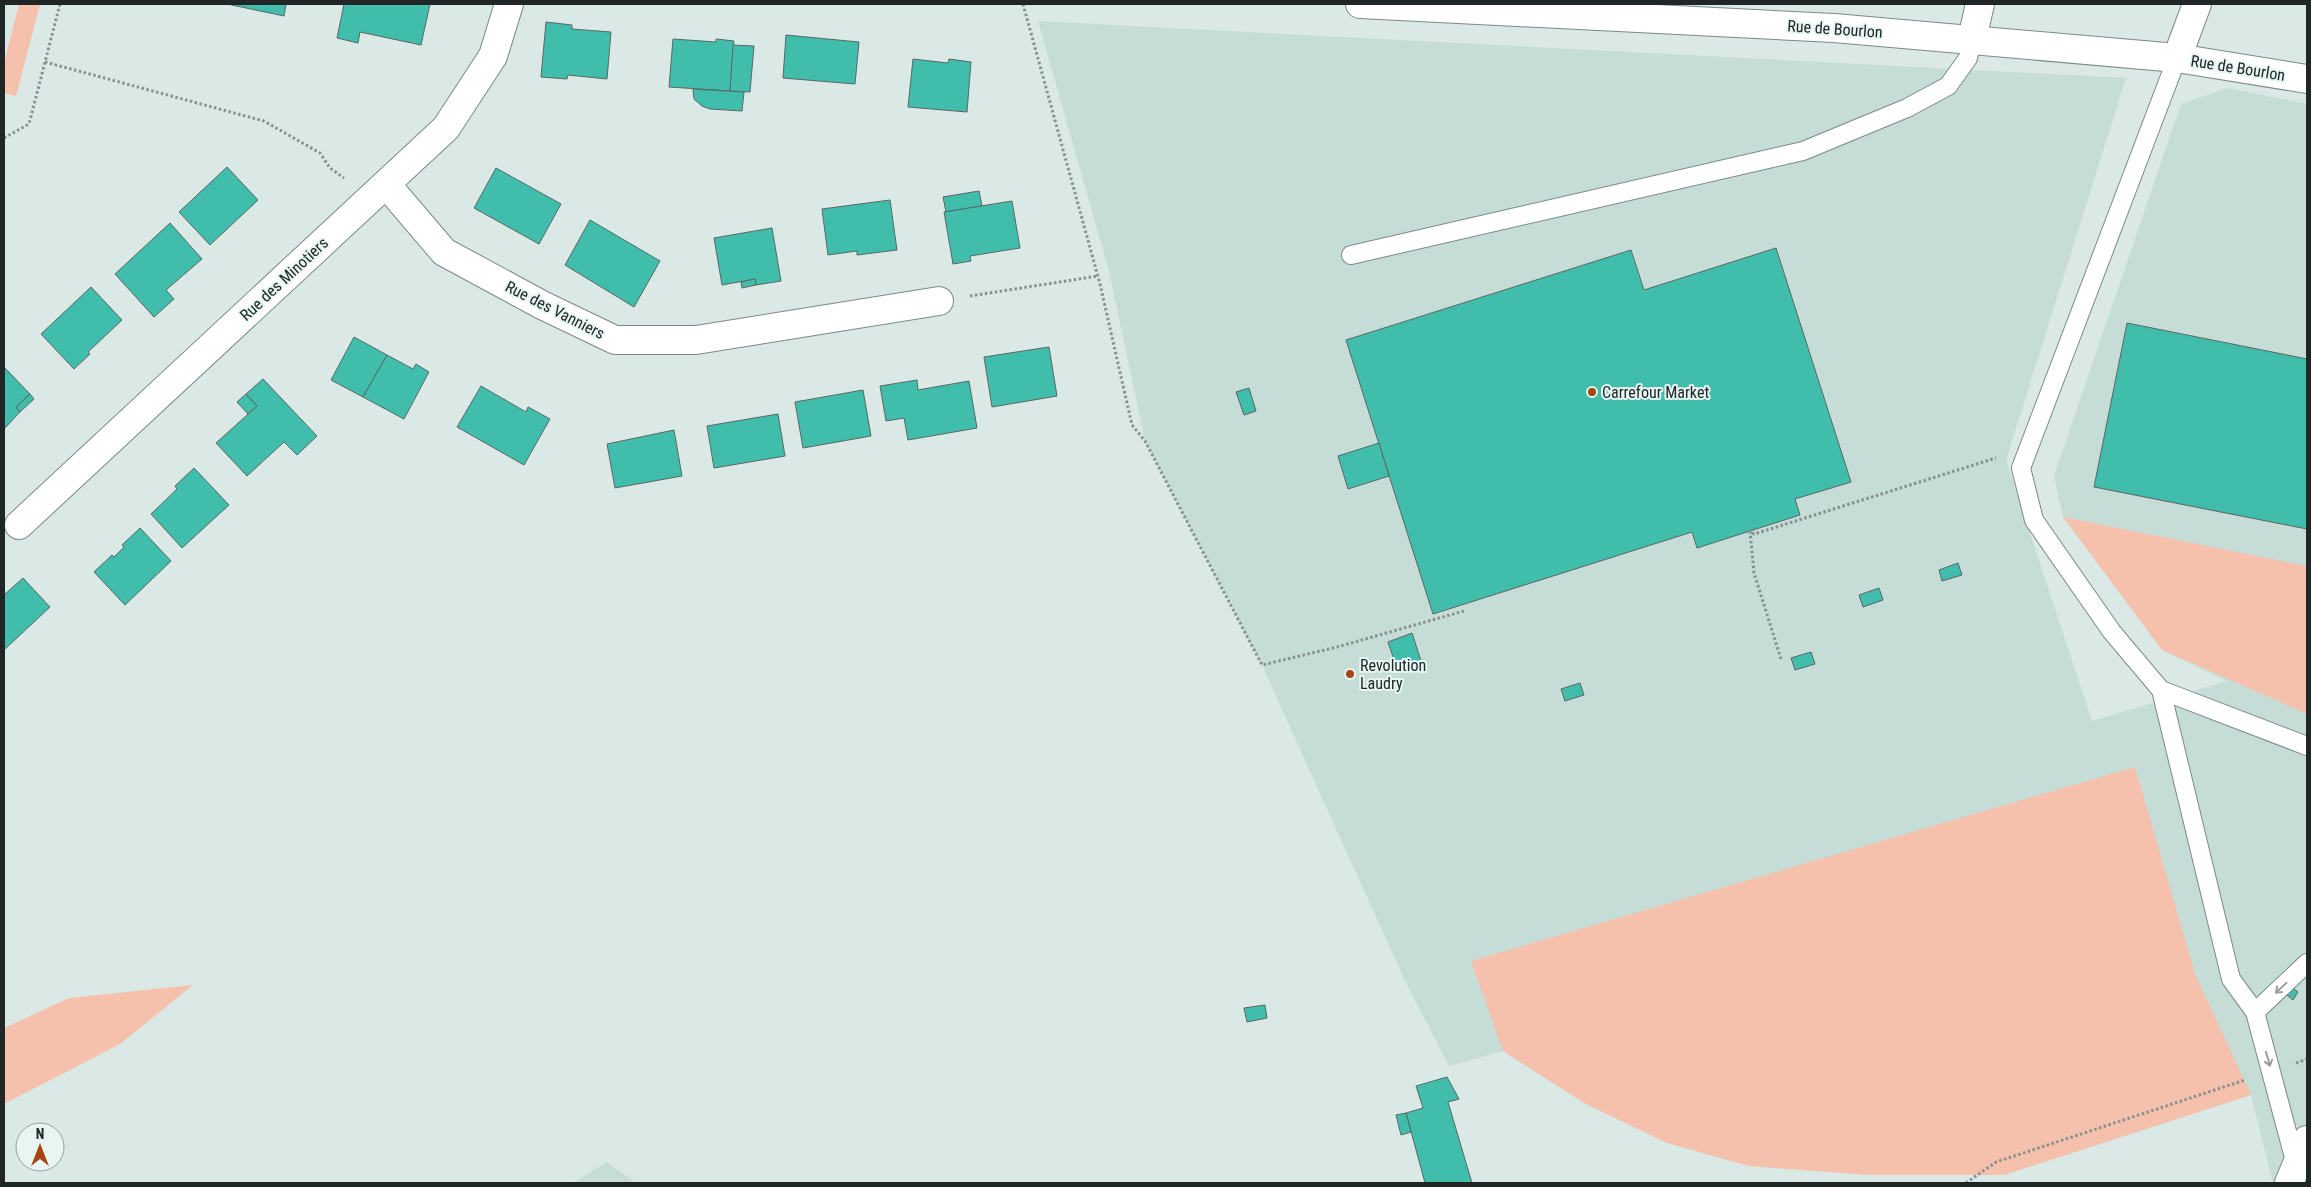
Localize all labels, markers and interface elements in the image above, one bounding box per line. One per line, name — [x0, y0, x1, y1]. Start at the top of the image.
street label: Rue de Bourlon — [1787, 16, 1883, 42]
street label: Rue de Bourlon — [2189, 51, 2287, 85]
street label: Rue des Minotiers — [236, 233, 332, 325]
street label: Rue des Vanniers — [502, 277, 608, 343]
place label: Carrefour Market — [1602, 383, 1709, 402]
marker: Carrefour Market — [1586, 386, 1598, 398]
place label: Revolution Laudry — [1360, 656, 1426, 693]
marker: Revolution Laudry — [1344, 668, 1356, 680]
one-way arrow — [2275, 982, 2288, 994]
one-way arrow — [2264, 1050, 2274, 1066]
north arrow — [15, 1122, 65, 1172]
text: N — [36, 1126, 44, 1142]

